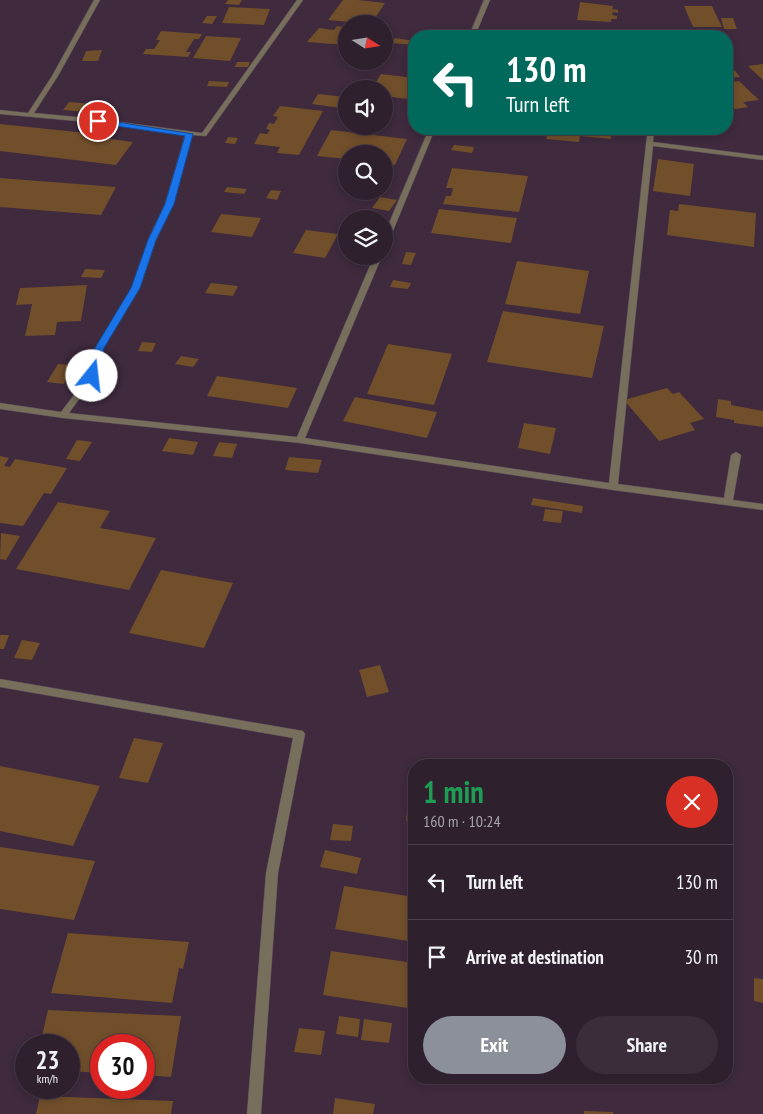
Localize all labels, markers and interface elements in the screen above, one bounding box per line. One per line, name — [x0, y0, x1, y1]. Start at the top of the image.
north arrow — [338, 15, 392, 70]
map controls — [338, 15, 393, 265]
text: 130 m — [506, 46, 587, 92]
icon: left — [423, 50, 488, 115]
button: sound — [338, 80, 393, 135]
text: Turn left — [506, 90, 570, 118]
pin — [77, 100, 119, 142]
icon: arrive — [84, 107, 112, 135]
button: search — [338, 145, 393, 200]
button: layers — [338, 210, 393, 265]
position arrow — [65, 349, 117, 401]
text: 1 min — [423, 772, 484, 811]
button: close — [666, 776, 718, 828]
text: 160 m · 10:24 — [423, 811, 501, 831]
icon: left — [423, 868, 451, 896]
text: Turn left — [466, 870, 523, 894]
text: 130 m — [676, 870, 718, 894]
icon: arrive — [423, 943, 451, 971]
text: Arrive at destination — [466, 945, 604, 969]
text: 30 m — [685, 945, 718, 969]
button: Exit — [423, 1016, 566, 1074]
button: Share — [576, 1016, 718, 1074]
speed limit sign: 30 — [90, 1034, 155, 1099]
text: 23 — [36, 1044, 59, 1076]
text: km/h — [37, 1071, 58, 1086]

